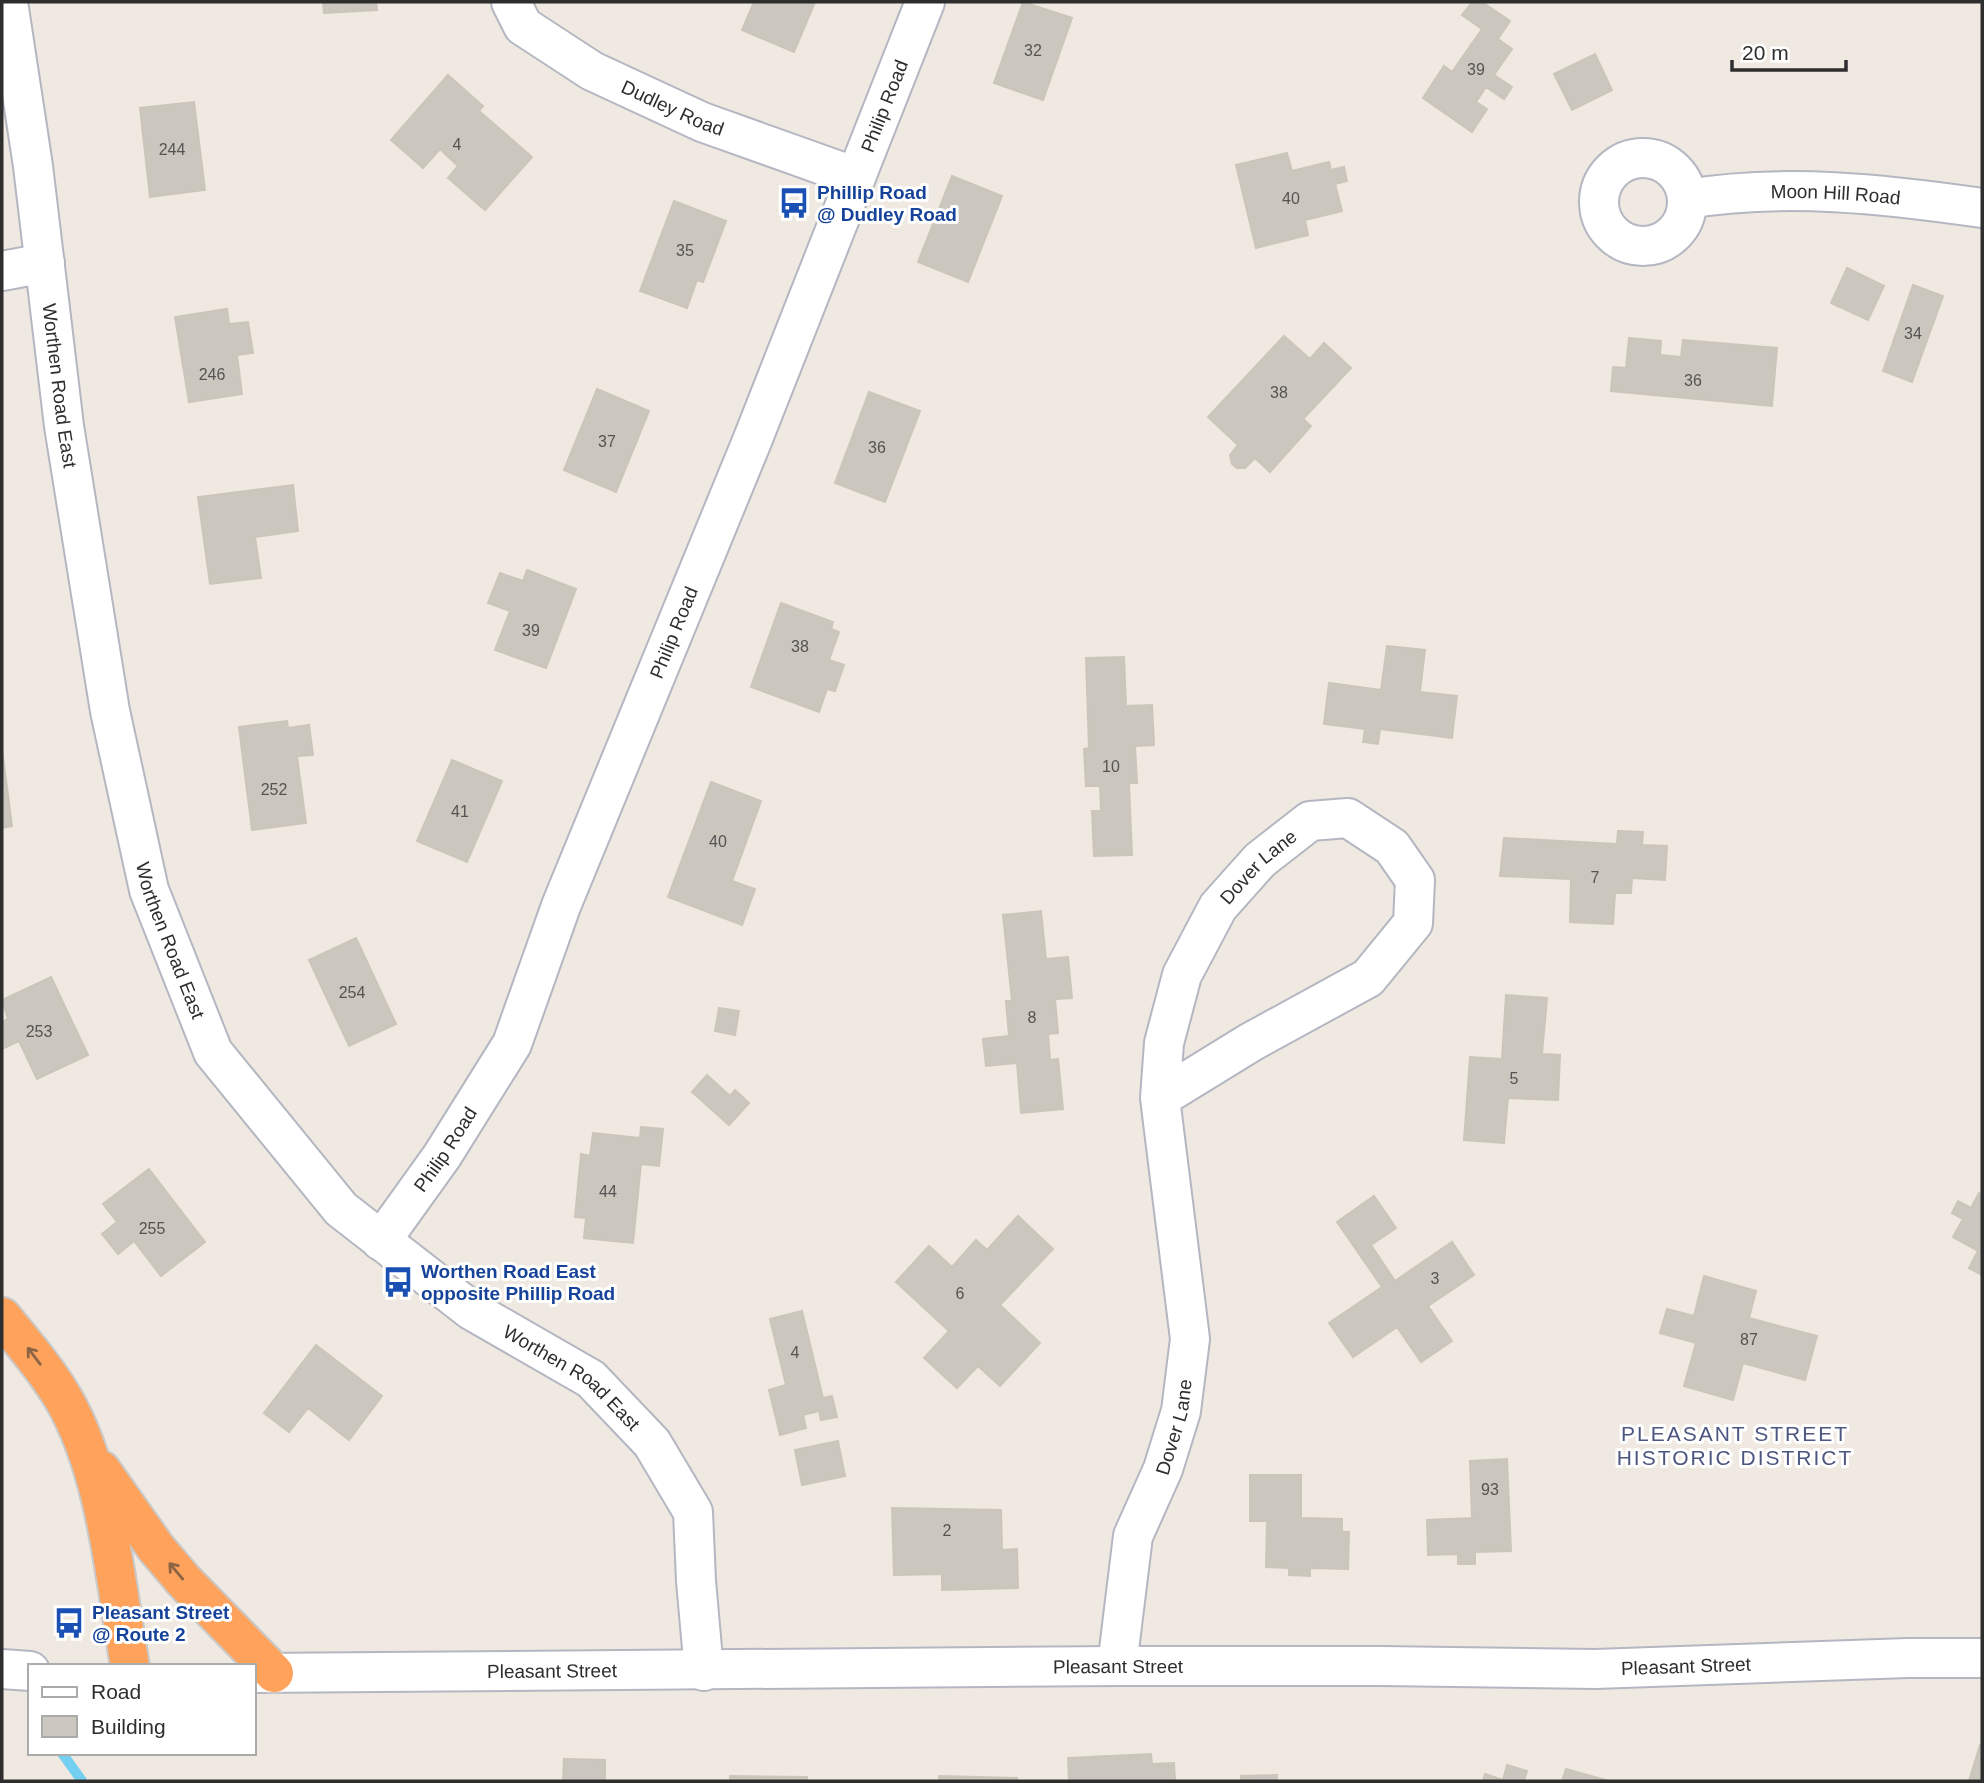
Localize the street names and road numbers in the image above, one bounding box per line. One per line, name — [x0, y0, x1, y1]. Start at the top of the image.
street label: Philip Road — [856, 57, 912, 155]
street label: Dudley Road — [618, 76, 727, 139]
street label: Moon Hill Road — [1770, 181, 1901, 208]
street label: Worthen Road East — [39, 302, 81, 470]
street label: Philip Road — [645, 583, 702, 681]
street label: Dover Lane — [1215, 825, 1300, 908]
street label: Worthen Road East — [133, 860, 209, 1022]
street label: Philip Road — [409, 1103, 481, 1196]
street label: Worthen Road East — [500, 1320, 645, 1435]
street label: Dover Lane — [1151, 1378, 1195, 1477]
street label: Pleasant Street — [1621, 1653, 1752, 1679]
street label: Pleasant Street — [1053, 1655, 1184, 1677]
street label: Pleasant Street — [487, 1660, 618, 1682]

